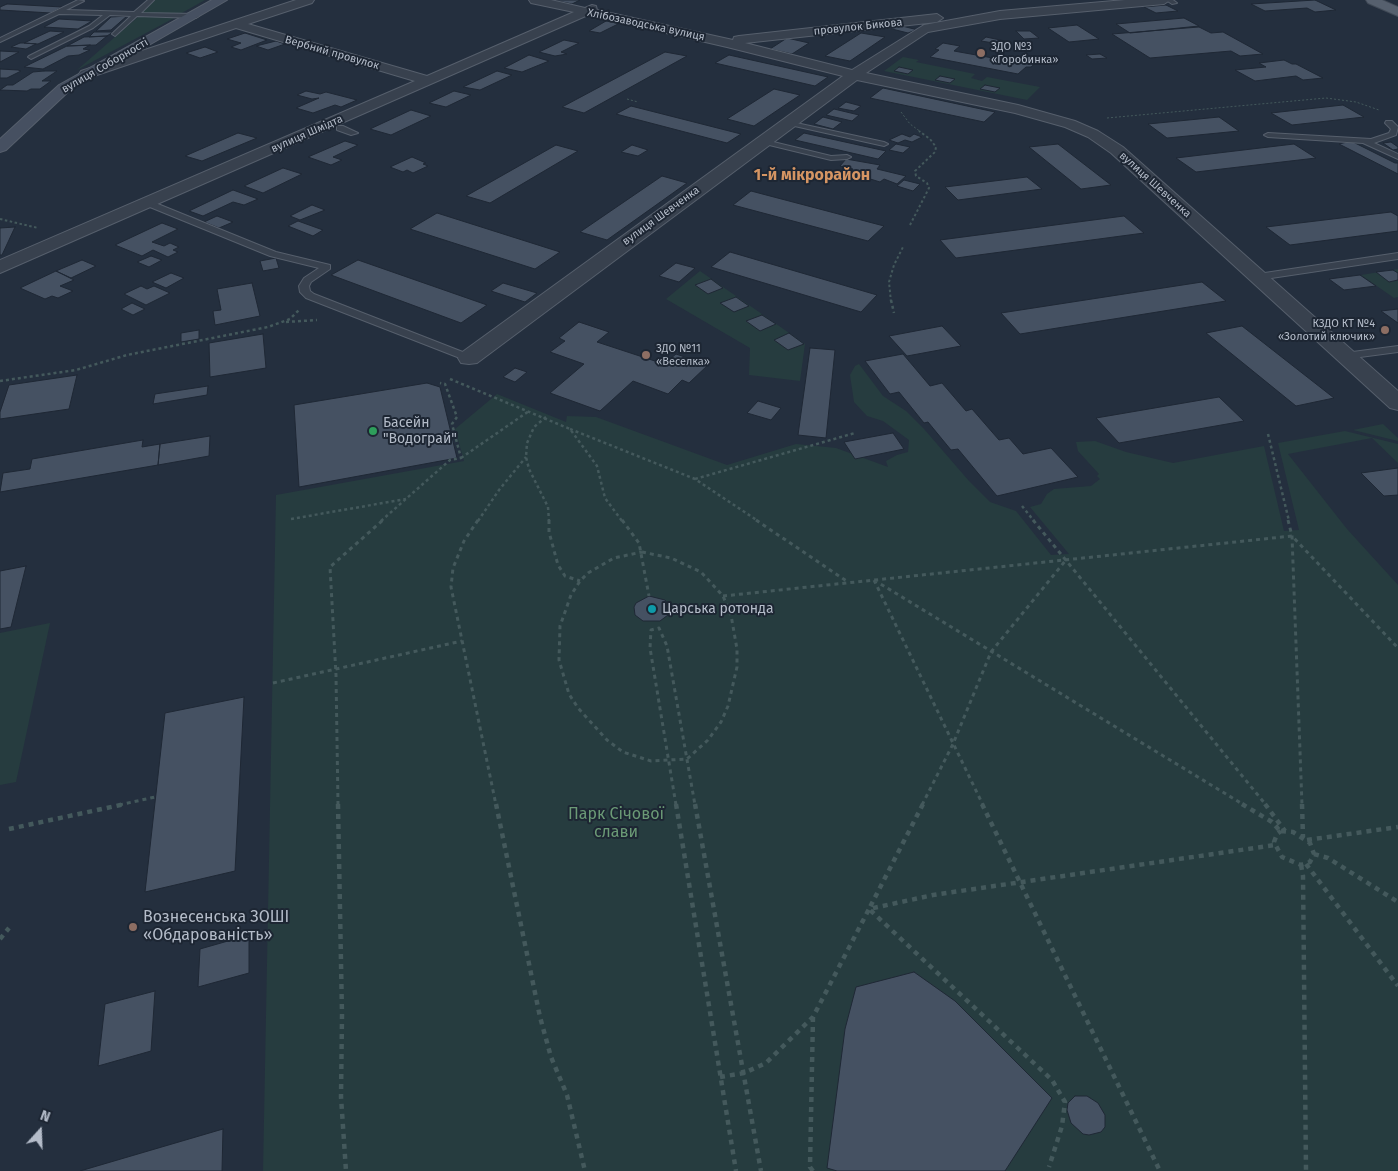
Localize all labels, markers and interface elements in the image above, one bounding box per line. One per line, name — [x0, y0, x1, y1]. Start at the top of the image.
street label: Хлібозаводська вулиця — [586, 6, 706, 44]
street label: провулок Бикова — [813, 16, 903, 38]
street label: Вербний провулок — [283, 33, 381, 73]
street label: вулиця Соборності — [59, 36, 151, 96]
place label: ЗДО №3 «Горобинка» — [991, 40, 1058, 66]
marker: ЗДО №3 «Горобинка» — [975, 47, 987, 59]
street label: вулиця Шмідта — [269, 112, 345, 156]
street label: вулиця Шевченка — [1116, 149, 1194, 221]
district label: 1-й мікрорайон — [754, 166, 870, 186]
street label: вулиця Шевченка — [620, 184, 702, 248]
place label: КЗДО КТ №4 «Золотий ключик» — [1278, 317, 1375, 343]
marker: КЗДО КТ №4 «Золотий ключик» — [1379, 324, 1391, 336]
place label: ЗДО №11 «Веселка» — [656, 342, 710, 368]
marker: ЗДО №11 «Веселка» — [640, 349, 652, 361]
place label: Басейн "Водограй" — [383, 415, 457, 448]
marker: Басейн "Водограй" — [367, 425, 379, 437]
place label: Царська ротонда — [662, 601, 774, 617]
marker: Царська ротонда — [646, 603, 658, 615]
park label: Парк Січової слави — [568, 805, 664, 843]
place label: Вознесенська ЗОШІ «Обдарованість» — [143, 908, 289, 946]
marker: Вознесенська ЗОШІ «Обдарованість» — [127, 921, 139, 933]
north arrow — [15, 1106, 65, 1156]
text: N — [38, 1107, 53, 1126]

